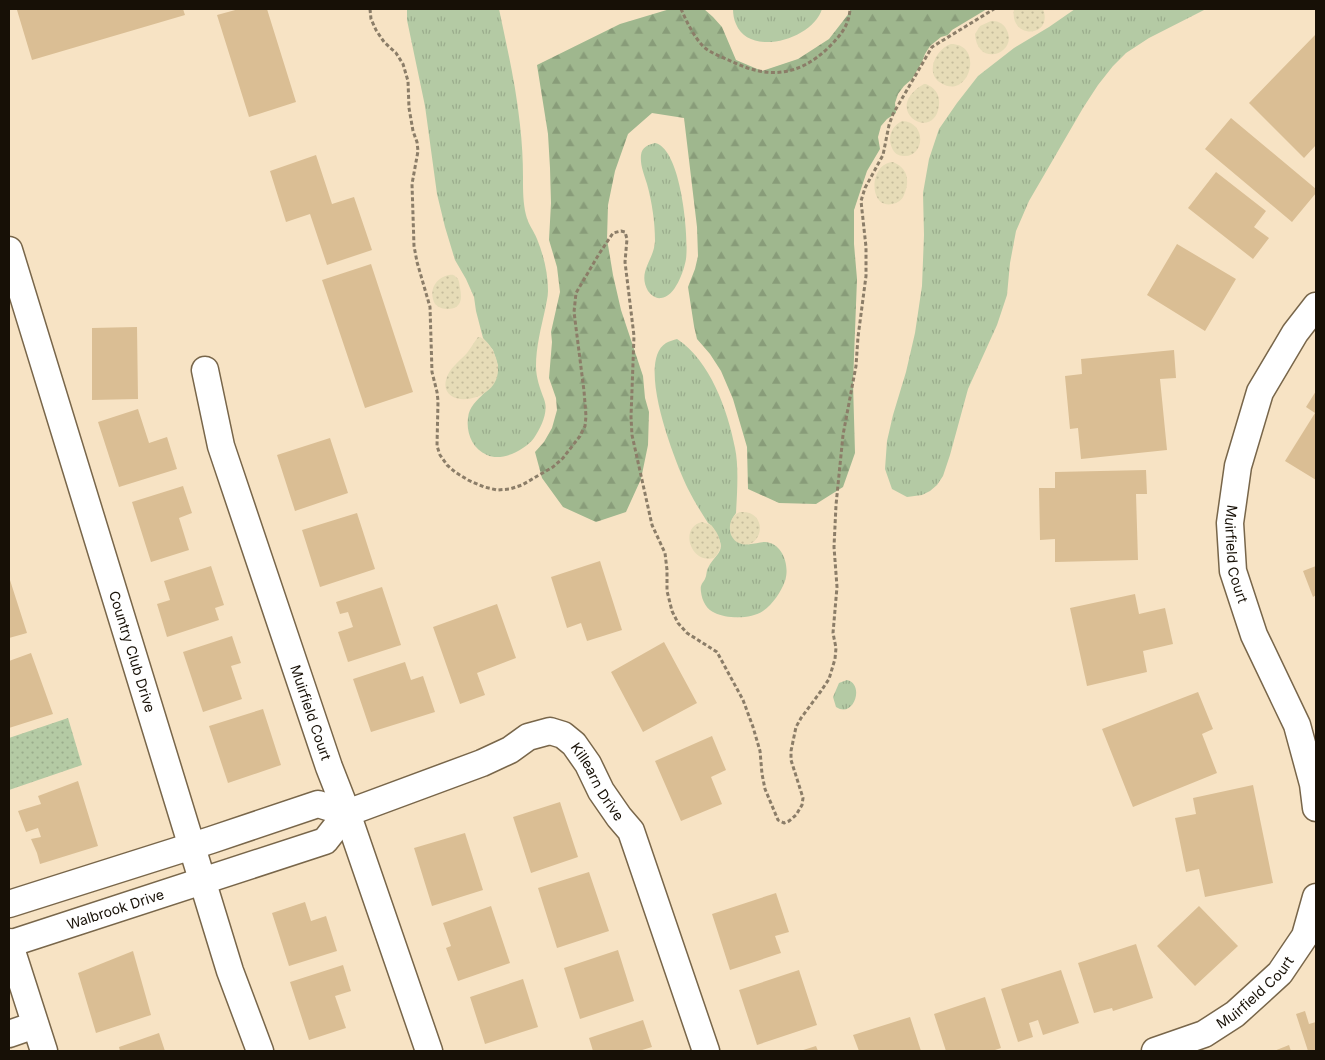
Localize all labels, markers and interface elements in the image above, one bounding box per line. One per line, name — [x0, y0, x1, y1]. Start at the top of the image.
street label: Muirfield Court — [1222, 504, 1252, 605]
street label: Country Club Drive — [106, 589, 159, 714]
street label: Muirfield Court — [287, 663, 335, 763]
street label: Killearn Drive — [568, 739, 628, 824]
street label: Walbrook Drive — [65, 885, 166, 933]
street label: Muirfield Court — [1213, 953, 1297, 1032]

